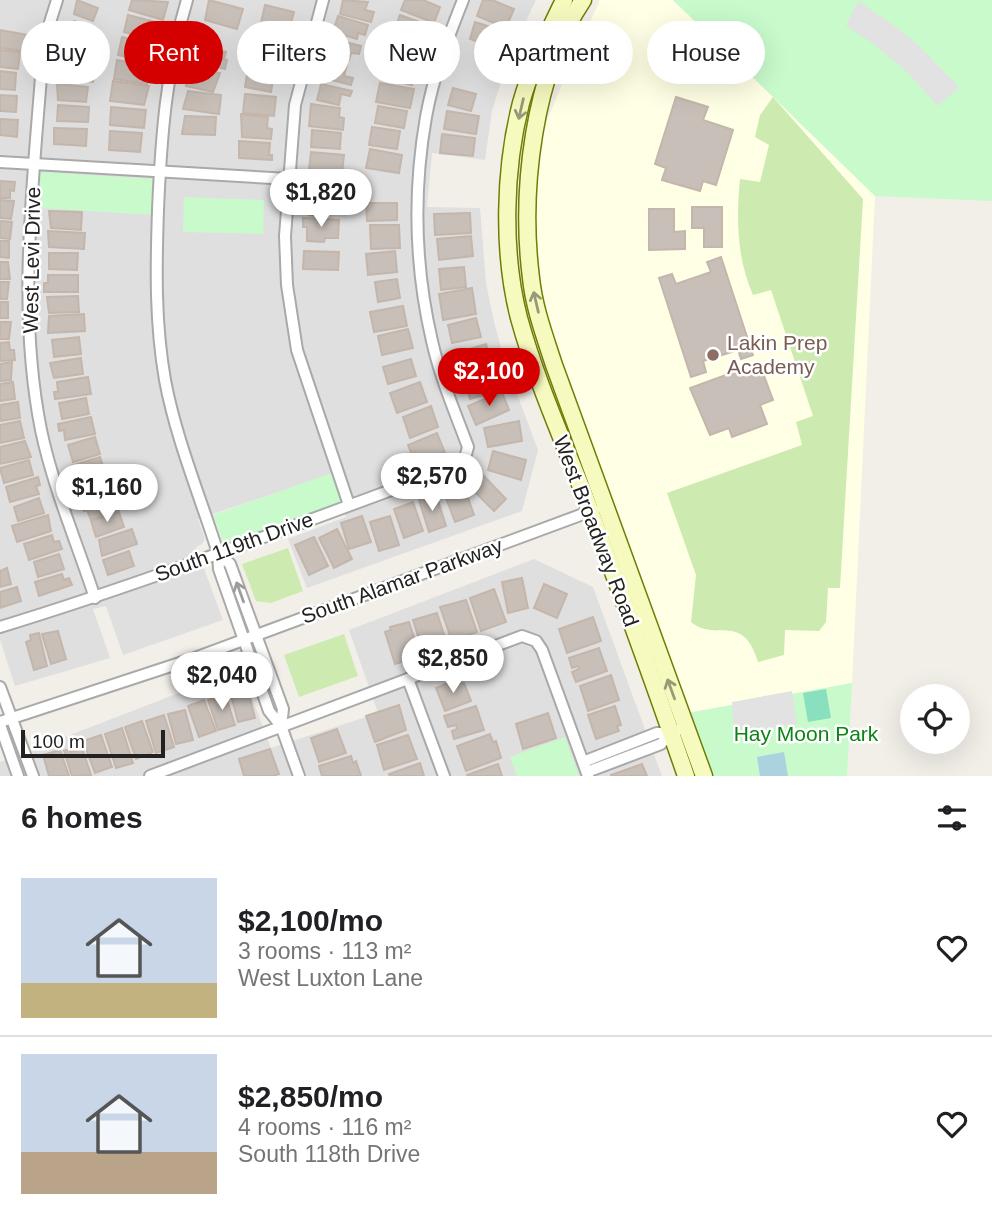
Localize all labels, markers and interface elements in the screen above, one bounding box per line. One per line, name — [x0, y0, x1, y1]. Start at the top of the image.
chip: Buy — [21, 21, 110, 84]
chip: Rent — [124, 21, 223, 84]
chip: Filters — [237, 21, 350, 84]
chip: New — [364, 21, 460, 84]
chip: Apartment — [474, 21, 633, 84]
chip: House — [647, 21, 765, 84]
one-way arrow — [513, 97, 526, 119]
pin: $1,820 — [264, 170, 378, 229]
text: $1,820 — [286, 179, 356, 205]
street label: West Levi Drive — [19, 186, 44, 334]
one-way arrow — [529, 291, 542, 314]
place label: Lakin Prep Academy — [727, 331, 827, 378]
marker: Lakin Prep Academy — [705, 347, 721, 363]
pin: $2,100 — [432, 348, 546, 408]
text: $2,100 — [454, 358, 524, 384]
street label: West Broadway Road — [549, 432, 644, 630]
pin: $2,570 — [375, 454, 489, 513]
text: $2,570 — [397, 463, 467, 489]
pin: $1,160 — [50, 464, 164, 524]
text: $1,160 — [72, 474, 142, 500]
street label: South 119th Drive — [152, 507, 316, 586]
street label: South Alamar Parkway — [298, 533, 506, 628]
one-way arrow — [233, 582, 245, 604]
pin: $2,850 — [396, 636, 510, 695]
text: $2,850 — [418, 645, 488, 671]
pin: $2,040 — [165, 652, 279, 712]
text: $2,040 — [187, 662, 257, 688]
one-way arrow — [664, 679, 676, 701]
map controls — [900, 684, 970, 754]
button: locate — [900, 684, 970, 754]
park label: Hay Moon Park — [734, 722, 879, 745]
scale bar — [21, 727, 164, 759]
text: 100 m — [32, 731, 85, 752]
icon: filters — [933, 799, 971, 837]
text: 6 homes — [21, 801, 143, 834]
text: $2,100/mo — [238, 904, 383, 937]
icon: home — [77, 906, 161, 990]
icon: heart — [933, 929, 971, 967]
text: 3 rooms · 113 m² — [238, 938, 411, 964]
text: West Luxton Lane — [238, 965, 423, 991]
text: $2,850/mo — [238, 1080, 383, 1113]
icon: home — [77, 1082, 161, 1166]
icon: heart — [933, 1105, 971, 1143]
text: 4 rooms · 116 m² — [238, 1114, 411, 1140]
text: South 118th Drive — [238, 1141, 420, 1167]

